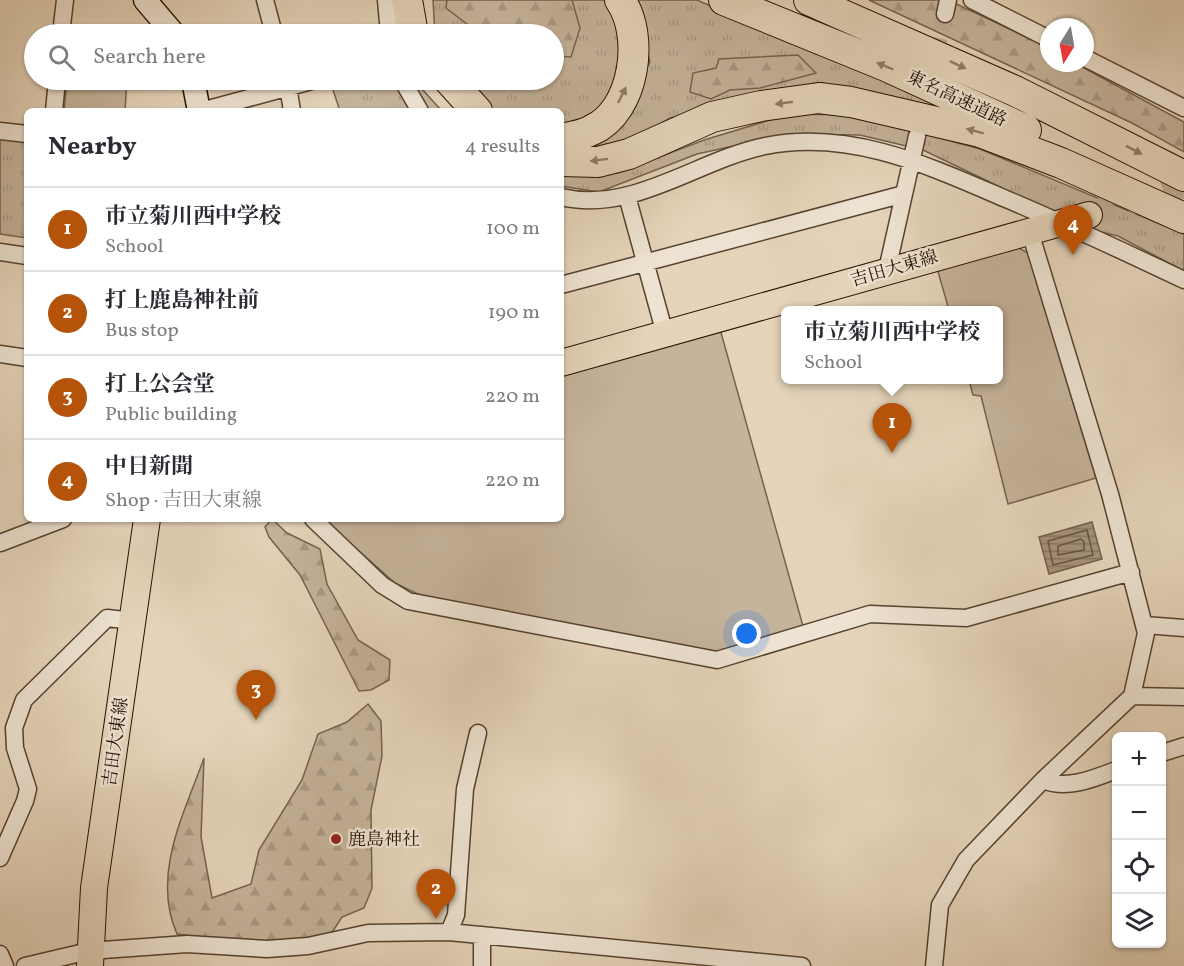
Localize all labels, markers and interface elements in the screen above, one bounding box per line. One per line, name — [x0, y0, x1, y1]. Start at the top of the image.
north arrow — [1040, 18, 1094, 72]
search box — [24, 24, 564, 90]
icon: search — [45, 41, 78, 74]
text: Search here — [93, 42, 206, 73]
one-way arrow — [876, 61, 894, 70]
one-way arrow — [950, 61, 967, 70]
street label: 東名高速道路 — [902, 65, 1011, 134]
one-way arrow — [617, 86, 627, 103]
one-way arrow — [774, 98, 793, 107]
one-way arrow — [966, 126, 984, 135]
text: Nearby — [48, 129, 137, 165]
text: 4 results — [465, 133, 540, 161]
one-way arrow — [1126, 145, 1143, 155]
one-way arrow — [589, 156, 608, 165]
text: 市立菊川西中学校 — [105, 202, 281, 233]
pin: 4 — [1054, 206, 1092, 255]
text: 1 — [63, 215, 72, 243]
text: 100 m — [486, 215, 540, 243]
text: School — [105, 233, 163, 261]
street label: 吉田大東線 — [848, 245, 941, 294]
text: 打上鹿島神社前 — [105, 286, 259, 317]
text: 2 — [62, 299, 73, 327]
text: 190 m — [488, 299, 540, 327]
popup — [781, 306, 1003, 384]
text: Bus stop — [105, 317, 179, 345]
text: 市立菊川西中学校 — [804, 318, 980, 349]
text: School — [804, 349, 862, 377]
text: 打上公会堂 — [105, 370, 215, 401]
text: 3 — [62, 383, 73, 411]
text: 220 m — [485, 383, 540, 411]
text: Public building — [105, 401, 237, 429]
pin: 1 — [872, 404, 912, 453]
text: 中日新聞 — [105, 452, 193, 483]
text: 4 — [61, 467, 74, 495]
text: 220 m — [485, 467, 540, 495]
text: Shop · 吉田大東線 — [105, 487, 262, 515]
your location — [732, 619, 761, 648]
pin: 3 — [236, 670, 276, 720]
street label: 吉田大東線 — [98, 696, 135, 789]
map controls — [1112, 732, 1166, 948]
button: + — [1112, 732, 1166, 786]
button: − — [1112, 786, 1166, 840]
place label: 鹿島神社 — [348, 828, 420, 853]
marker: 鹿島神社 — [329, 832, 343, 846]
button: locate — [1112, 840, 1166, 894]
pin: 2 — [416, 870, 456, 919]
button: layers — [1112, 894, 1166, 948]

